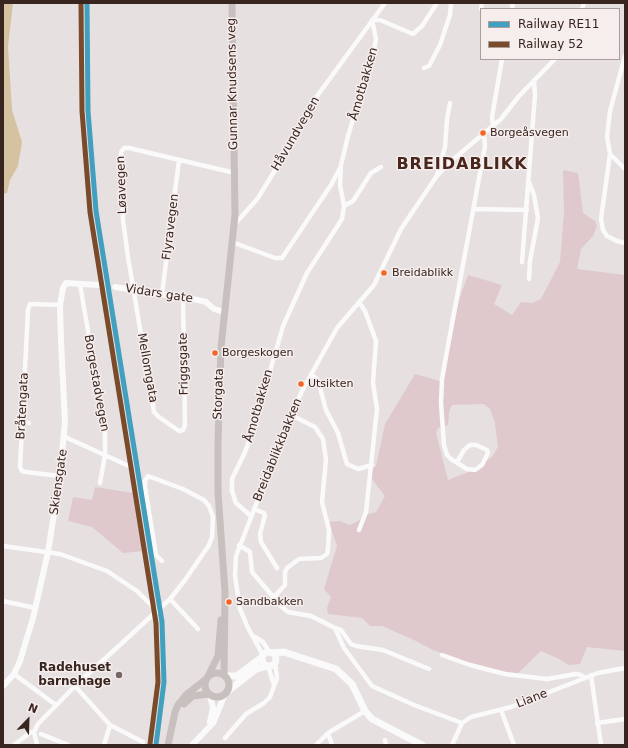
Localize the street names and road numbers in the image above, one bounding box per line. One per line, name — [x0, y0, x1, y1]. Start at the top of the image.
street label: Gunnar Knudsens veg — [225, 18, 241, 150]
street label: Åmotbakken — [347, 46, 381, 122]
street label: Håvundvegen — [269, 94, 323, 174]
street label: Løavegen — [114, 156, 130, 214]
street label: Flyravegen — [160, 193, 182, 261]
street label: Vidars gate — [124, 282, 194, 306]
street label: Mellomgata — [134, 332, 160, 404]
street label: Friggsgate — [176, 332, 192, 396]
street label: Borgestadvegen — [80, 333, 112, 433]
street label: Storgata — [211, 368, 227, 420]
street label: Åmotbakken — [242, 368, 276, 444]
street label: Bråtengata — [14, 372, 32, 440]
street label: Breidablikkbakken — [251, 396, 305, 504]
street label: Skiensgate — [47, 448, 71, 516]
street label: Liane — [514, 686, 550, 712]

